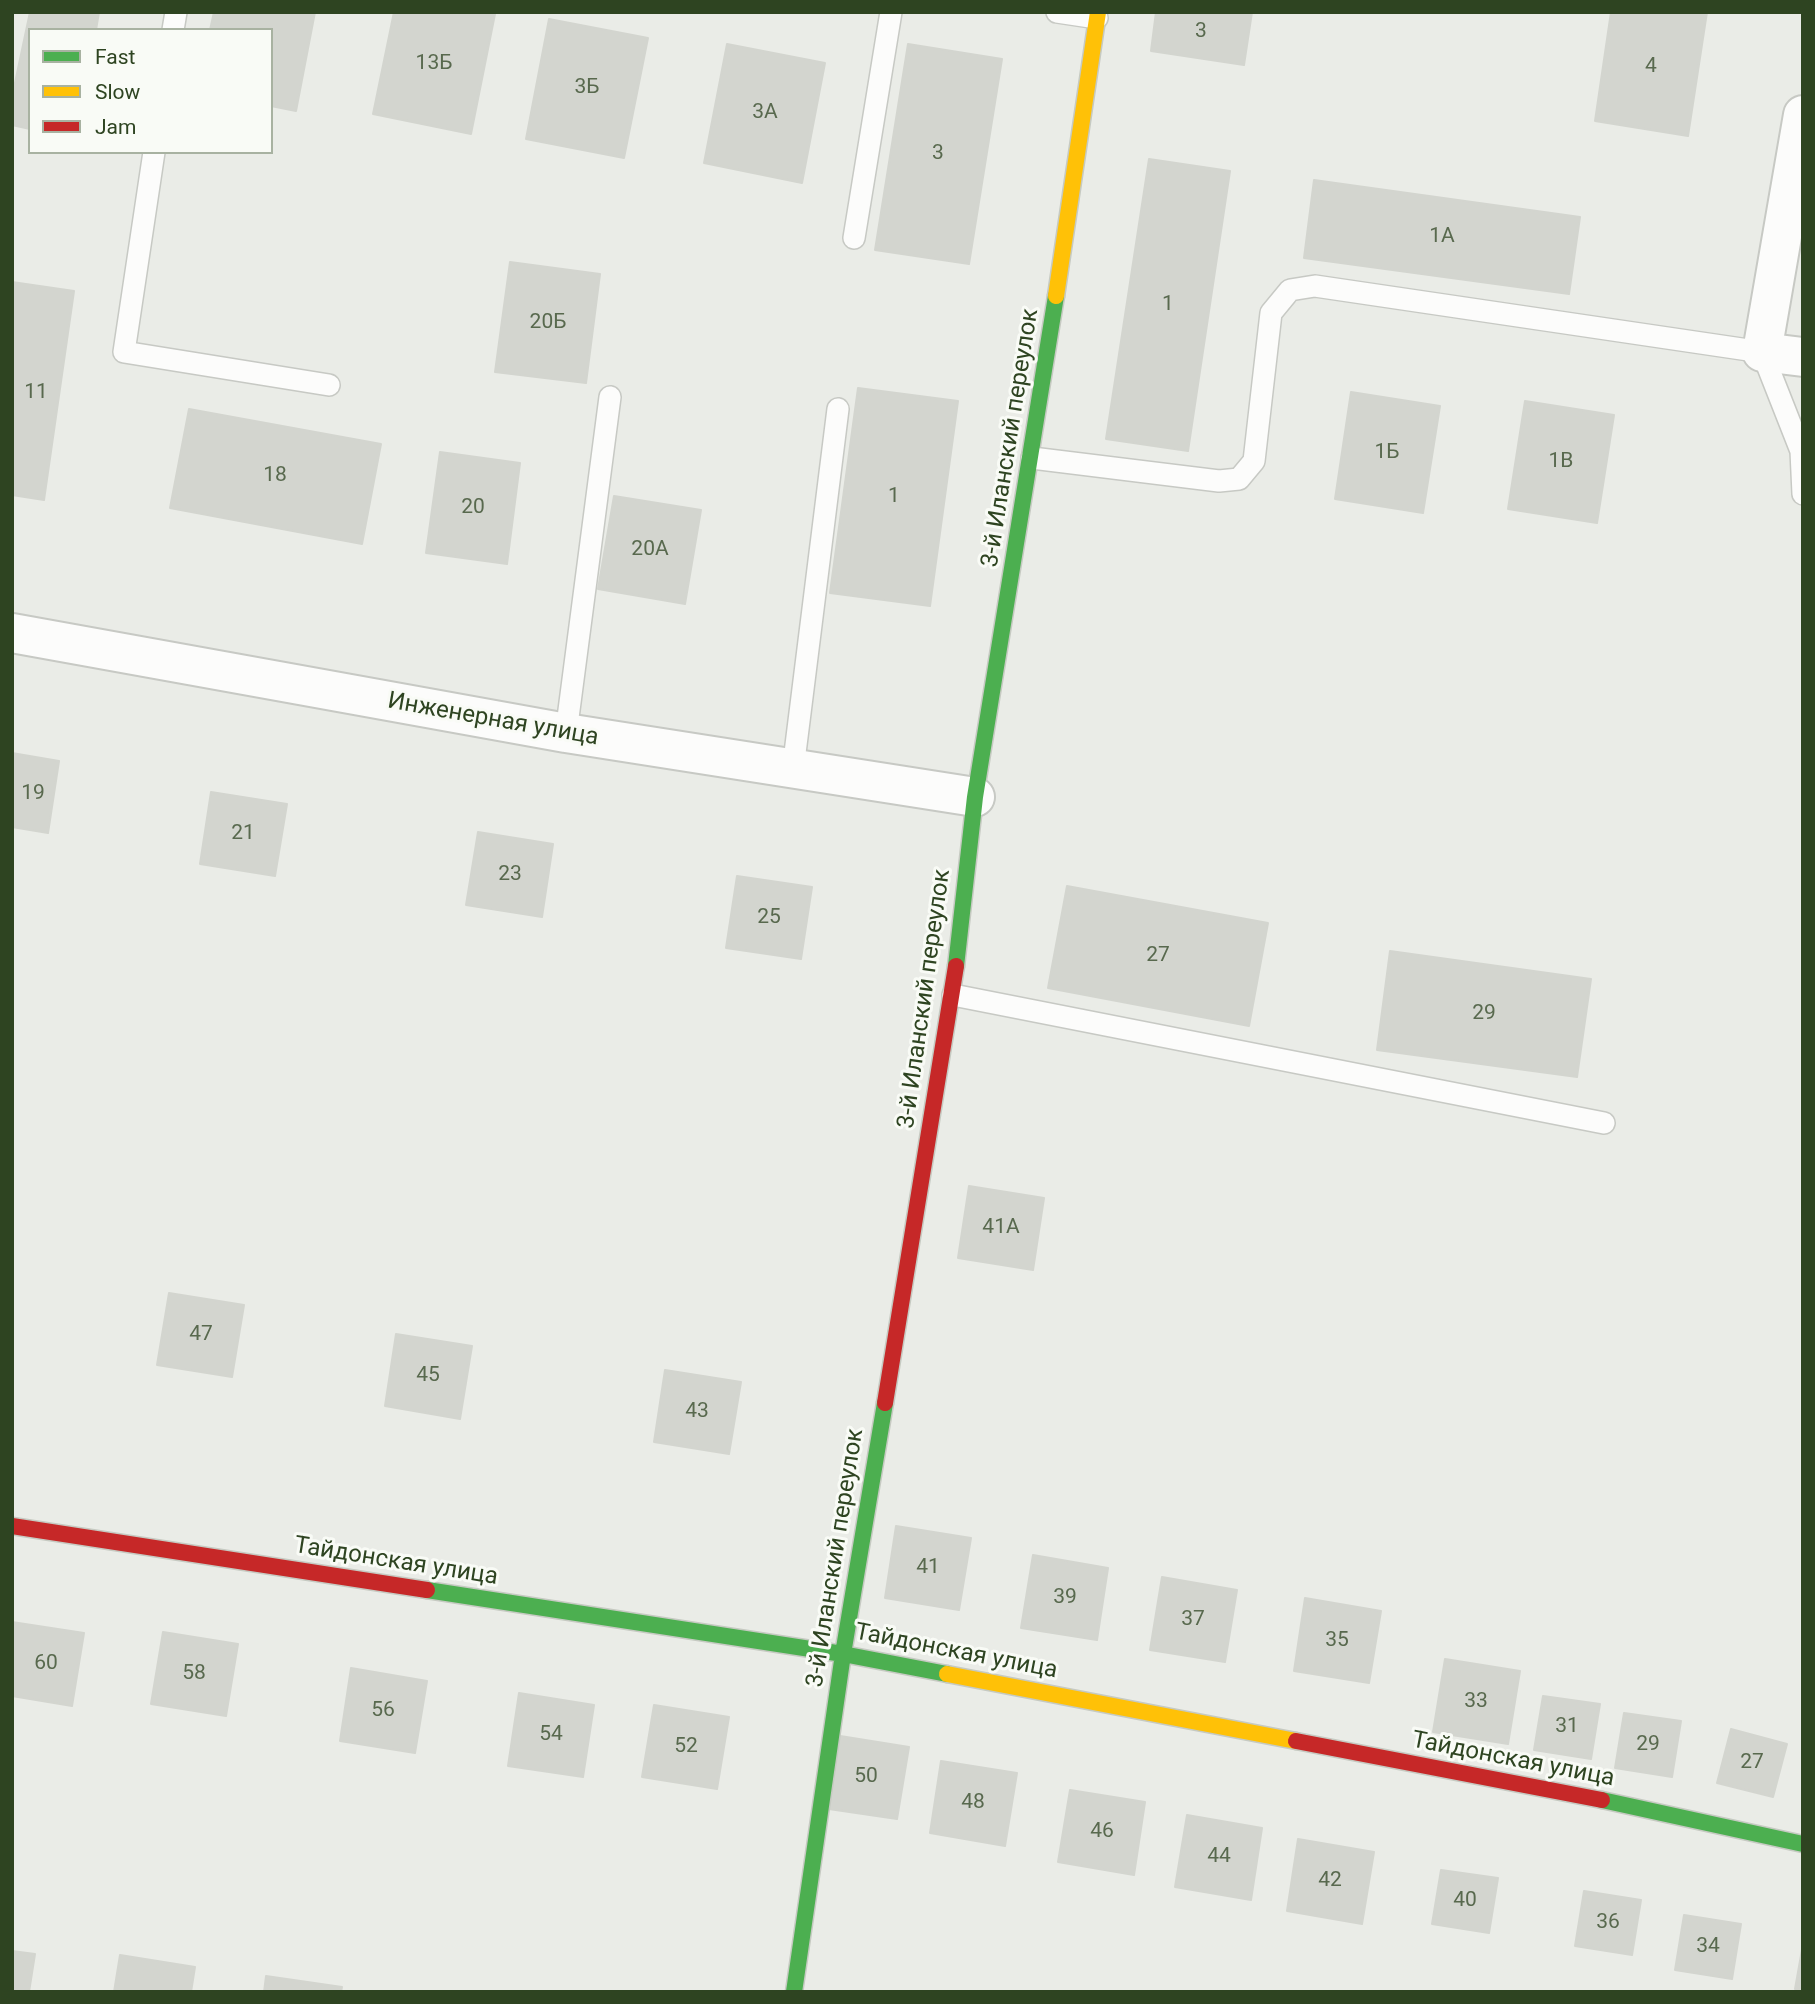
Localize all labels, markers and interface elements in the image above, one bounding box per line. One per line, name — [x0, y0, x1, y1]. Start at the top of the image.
house number: 3 — [1195, 19, 1207, 45]
legend — [28, 28, 273, 154]
text: Fast — [95, 45, 135, 69]
house number: 13Б — [416, 51, 452, 77]
house number: 4 — [1645, 54, 1657, 80]
house number: 3Б — [574, 75, 600, 101]
text: Slow — [95, 80, 140, 104]
house number: 3А — [752, 100, 778, 126]
text: Jam — [95, 115, 136, 139]
house number: 3 — [932, 141, 944, 167]
house number: 1А — [1429, 224, 1455, 250]
house number: 1 — [1162, 292, 1174, 318]
street label: 3-й Иланский переулок — [976, 307, 1046, 569]
house number: 20Б — [530, 310, 566, 336]
house number: 11 — [24, 380, 48, 406]
house number: 1Б — [1374, 440, 1400, 466]
house number: 1В — [1549, 449, 1573, 475]
house number: 18 — [263, 463, 287, 489]
house number: 1 — [888, 484, 900, 510]
house number: 20 — [461, 495, 485, 521]
house number: 20А — [631, 537, 669, 563]
street label: Инженерная улица — [385, 687, 601, 753]
house number: 19 — [21, 781, 45, 807]
house number: 21 — [231, 821, 255, 847]
house number: 23 — [498, 862, 522, 888]
street label: 3-й Иланский переулок — [893, 868, 957, 1130]
house number: 25 — [757, 905, 781, 931]
house number: 27 — [1146, 943, 1170, 969]
house number: 29 — [1472, 1001, 1496, 1027]
house number: 41А — [982, 1215, 1020, 1241]
house number: 47 — [189, 1322, 213, 1348]
house number: 45 — [416, 1363, 440, 1389]
house number: 43 — [685, 1399, 709, 1425]
street label: 3-й Иланский переулок — [801, 1427, 871, 1689]
street label: Тайдонская улица — [292, 1532, 500, 1592]
house number: 41 — [916, 1555, 940, 1581]
house number: 39 — [1053, 1585, 1077, 1611]
house number: 37 — [1181, 1607, 1205, 1633]
street label: Тайдонская улица — [852, 1618, 1060, 1686]
house number: 35 — [1325, 1628, 1349, 1654]
house number: 60 — [34, 1651, 58, 1677]
house number: 58 — [182, 1661, 206, 1687]
house number: 33 — [1464, 1689, 1488, 1715]
house number: 56 — [371, 1698, 395, 1724]
house number: 31 — [1555, 1714, 1579, 1740]
house number: 54 — [539, 1722, 563, 1748]
street label: Тайдонская улица — [1409, 1726, 1617, 1794]
house number: 29 — [1636, 1732, 1660, 1758]
house number: 52 — [674, 1734, 698, 1760]
house number: 27 — [1740, 1750, 1764, 1776]
house number: 50 — [854, 1764, 878, 1790]
house number: 48 — [961, 1790, 985, 1816]
house number: 46 — [1090, 1819, 1114, 1845]
house number: 44 — [1207, 1844, 1231, 1870]
house number: 42 — [1318, 1868, 1342, 1894]
house number: 40 — [1453, 1888, 1477, 1914]
house number: 36 — [1596, 1910, 1620, 1936]
house number: 34 — [1696, 1934, 1720, 1960]

